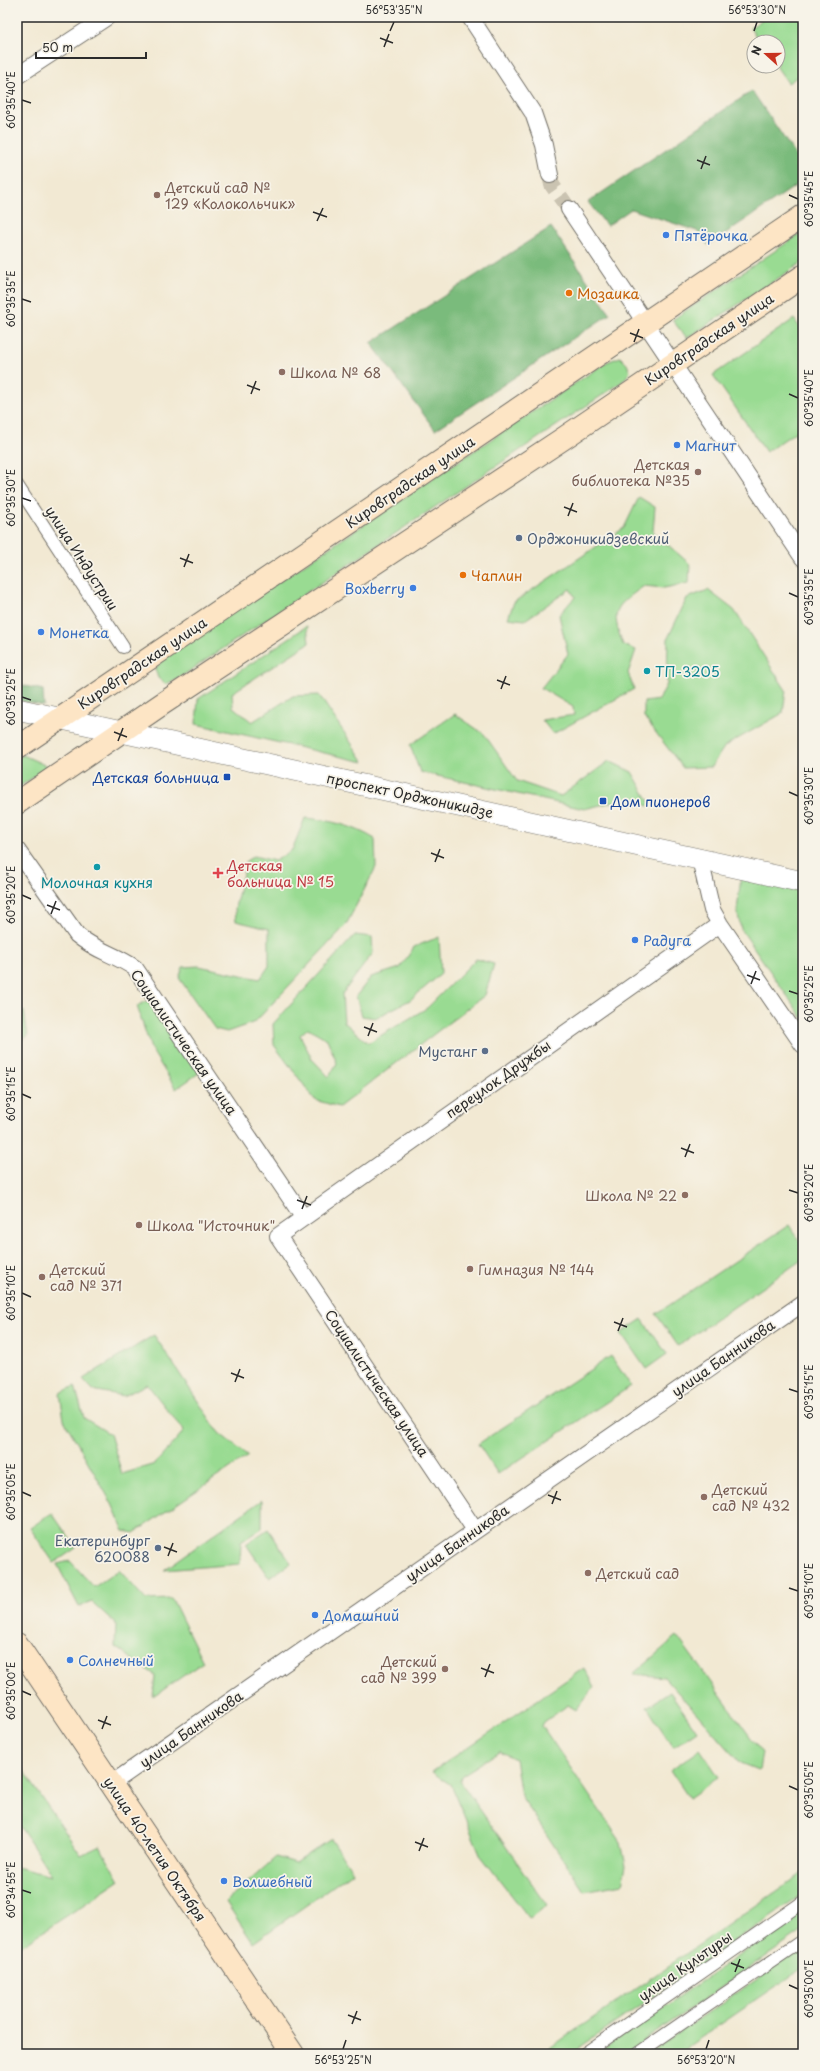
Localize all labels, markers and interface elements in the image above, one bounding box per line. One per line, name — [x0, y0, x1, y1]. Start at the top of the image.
text: 56°53'35"N — [365, 2, 423, 17]
text: 56°53'30"N — [728, 2, 786, 17]
scale bar — [36, 34, 146, 60]
north arrow — [746, 34, 786, 74]
text: 50 m — [42, 38, 73, 56]
text: N — [747, 43, 766, 57]
text: 60°35'40"E — [3, 71, 18, 129]
text: 60°35'45"E — [801, 171, 816, 227]
place label: Детский сад № 129 «Колокольчик» — [164, 177, 295, 214]
marker: Детский сад № 129 «Колокольчик» — [152, 190, 162, 200]
place label: Пятёрочка — [674, 225, 748, 246]
marker: Пятёрочка — [661, 230, 671, 240]
text: 60°35'35"E — [3, 271, 18, 327]
place label: Мозаика — [577, 283, 639, 304]
marker: Мозаика — [564, 288, 574, 298]
street label: Кировградская улица — [640, 288, 778, 390]
place label: Школа № 68 — [290, 362, 381, 383]
marker: Школа № 68 — [277, 367, 287, 377]
text: 60°35'40"E — [801, 369, 816, 427]
street label: Кировградская улица — [341, 431, 479, 533]
place label: Магнит — [685, 435, 737, 456]
marker: Магнит — [672, 440, 682, 450]
place label: Детская библиотека №35 — [572, 454, 690, 491]
marker: Детская библиотека №35 — [693, 467, 703, 477]
text: 60°35'30"E — [3, 469, 18, 527]
street label: улица Индустрии — [40, 502, 124, 614]
place label: Орджоникидзевский — [527, 528, 669, 549]
marker: Орджоникидзевский — [514, 533, 524, 543]
place label: Чаплин — [471, 565, 522, 586]
text: 60°35'35"E — [801, 569, 816, 625]
marker: Чаплин — [458, 570, 468, 580]
place label: Boxberry — [345, 578, 405, 599]
marker: Boxberry — [408, 583, 418, 593]
street label: Кировградская улица — [73, 612, 211, 714]
place label: Монетка — [49, 622, 109, 643]
marker: Монетка — [36, 627, 46, 637]
place label: ТП-3205 — [655, 661, 720, 682]
marker: ТП-3205 — [642, 666, 652, 676]
text: 60°35'25"E — [3, 668, 18, 726]
place label: Детская больница — [92, 767, 219, 788]
street label: проспект Орджоникидзе — [325, 767, 496, 823]
text: 60°35'30"E — [801, 767, 816, 825]
marker: Детская больница — [222, 772, 232, 782]
place label: Дом пионеров — [610, 791, 710, 812]
marker: Дом пионеров — [598, 796, 608, 806]
place label: Детская больница № 15 — [226, 855, 334, 892]
marker: Молочная кухня — [92, 862, 102, 872]
text: 60°35'20"E — [3, 866, 18, 924]
marker: Детская больница № 15 — [212, 867, 224, 879]
place label: Молочная кухня — [41, 872, 153, 893]
place label: Радуга — [643, 930, 691, 951]
marker: Радуга — [630, 935, 640, 945]
street label: Социалистическая улица — [126, 965, 242, 1119]
text: 60°35'25"E — [801, 965, 816, 1023]
street label: переулок Дружбы — [441, 1035, 555, 1123]
place label: Мустанг — [418, 1041, 478, 1062]
marker: Мустанг — [480, 1046, 490, 1056]
text: 60°35'15"E — [3, 1066, 18, 1122]
text: 60°35'20"E — [801, 1164, 816, 1222]
place label: Школа № 22 — [585, 1185, 677, 1206]
marker: Школа № 22 — [680, 1190, 690, 1200]
place label: Школа "Источник" — [147, 1215, 275, 1236]
marker: Школа "Источник" — [134, 1220, 144, 1230]
place label: Детский сад № 371 — [49, 1259, 122, 1296]
place label: Гимназия № 144 — [478, 1259, 595, 1280]
marker: Гимназия № 144 — [465, 1264, 475, 1274]
text: 60°35'10"E — [3, 1265, 18, 1321]
marker: Детский сад № 371 — [37, 1272, 47, 1282]
street label: Социалистическая улица — [320, 1305, 434, 1461]
street label: улица Банникова — [667, 1314, 779, 1402]
text: 60°35'15"E — [801, 1364, 816, 1420]
text: 60°35'05"E — [3, 1463, 18, 1521]
place label: Детский сад № 432 — [711, 1479, 790, 1516]
marker: Детский сад № 432 — [699, 1492, 709, 1502]
street label: улица Банникова — [401, 1499, 513, 1587]
place label: Екатеринбург 620088 — [55, 1530, 151, 1567]
marker: Екатеринбург 620088 — [153, 1543, 163, 1553]
place label: Детский сад — [595, 1563, 679, 1584]
text: 60°35'10"E — [801, 1563, 816, 1619]
marker: Детский сад — [583, 1568, 593, 1578]
place label: Домашний — [322, 1605, 399, 1626]
marker: Домашний — [310, 1610, 320, 1620]
place label: Солнечный — [78, 1650, 154, 1671]
place label: Детский сад № 399 — [361, 1651, 437, 1688]
marker: Солнечный — [65, 1655, 75, 1665]
text: 60°35'00"E — [3, 1662, 18, 1720]
marker: Детский сад № 399 — [440, 1664, 450, 1674]
street label: улица Банникова — [135, 1685, 247, 1773]
text: 60°35'05"E — [801, 1761, 816, 1819]
street label: улица 40-летия Октября — [99, 1772, 211, 1926]
text: 60°34'55"E — [3, 1861, 18, 1919]
place label: Волшебный — [232, 1871, 312, 1892]
marker: Волшебный — [219, 1876, 229, 1886]
street label: улица Культуры — [634, 1926, 736, 2006]
text: 60°35'00"E — [801, 1960, 816, 2018]
text: 56°53'25"N — [314, 2052, 372, 2067]
text: 56°53'20"N — [677, 2052, 735, 2067]

